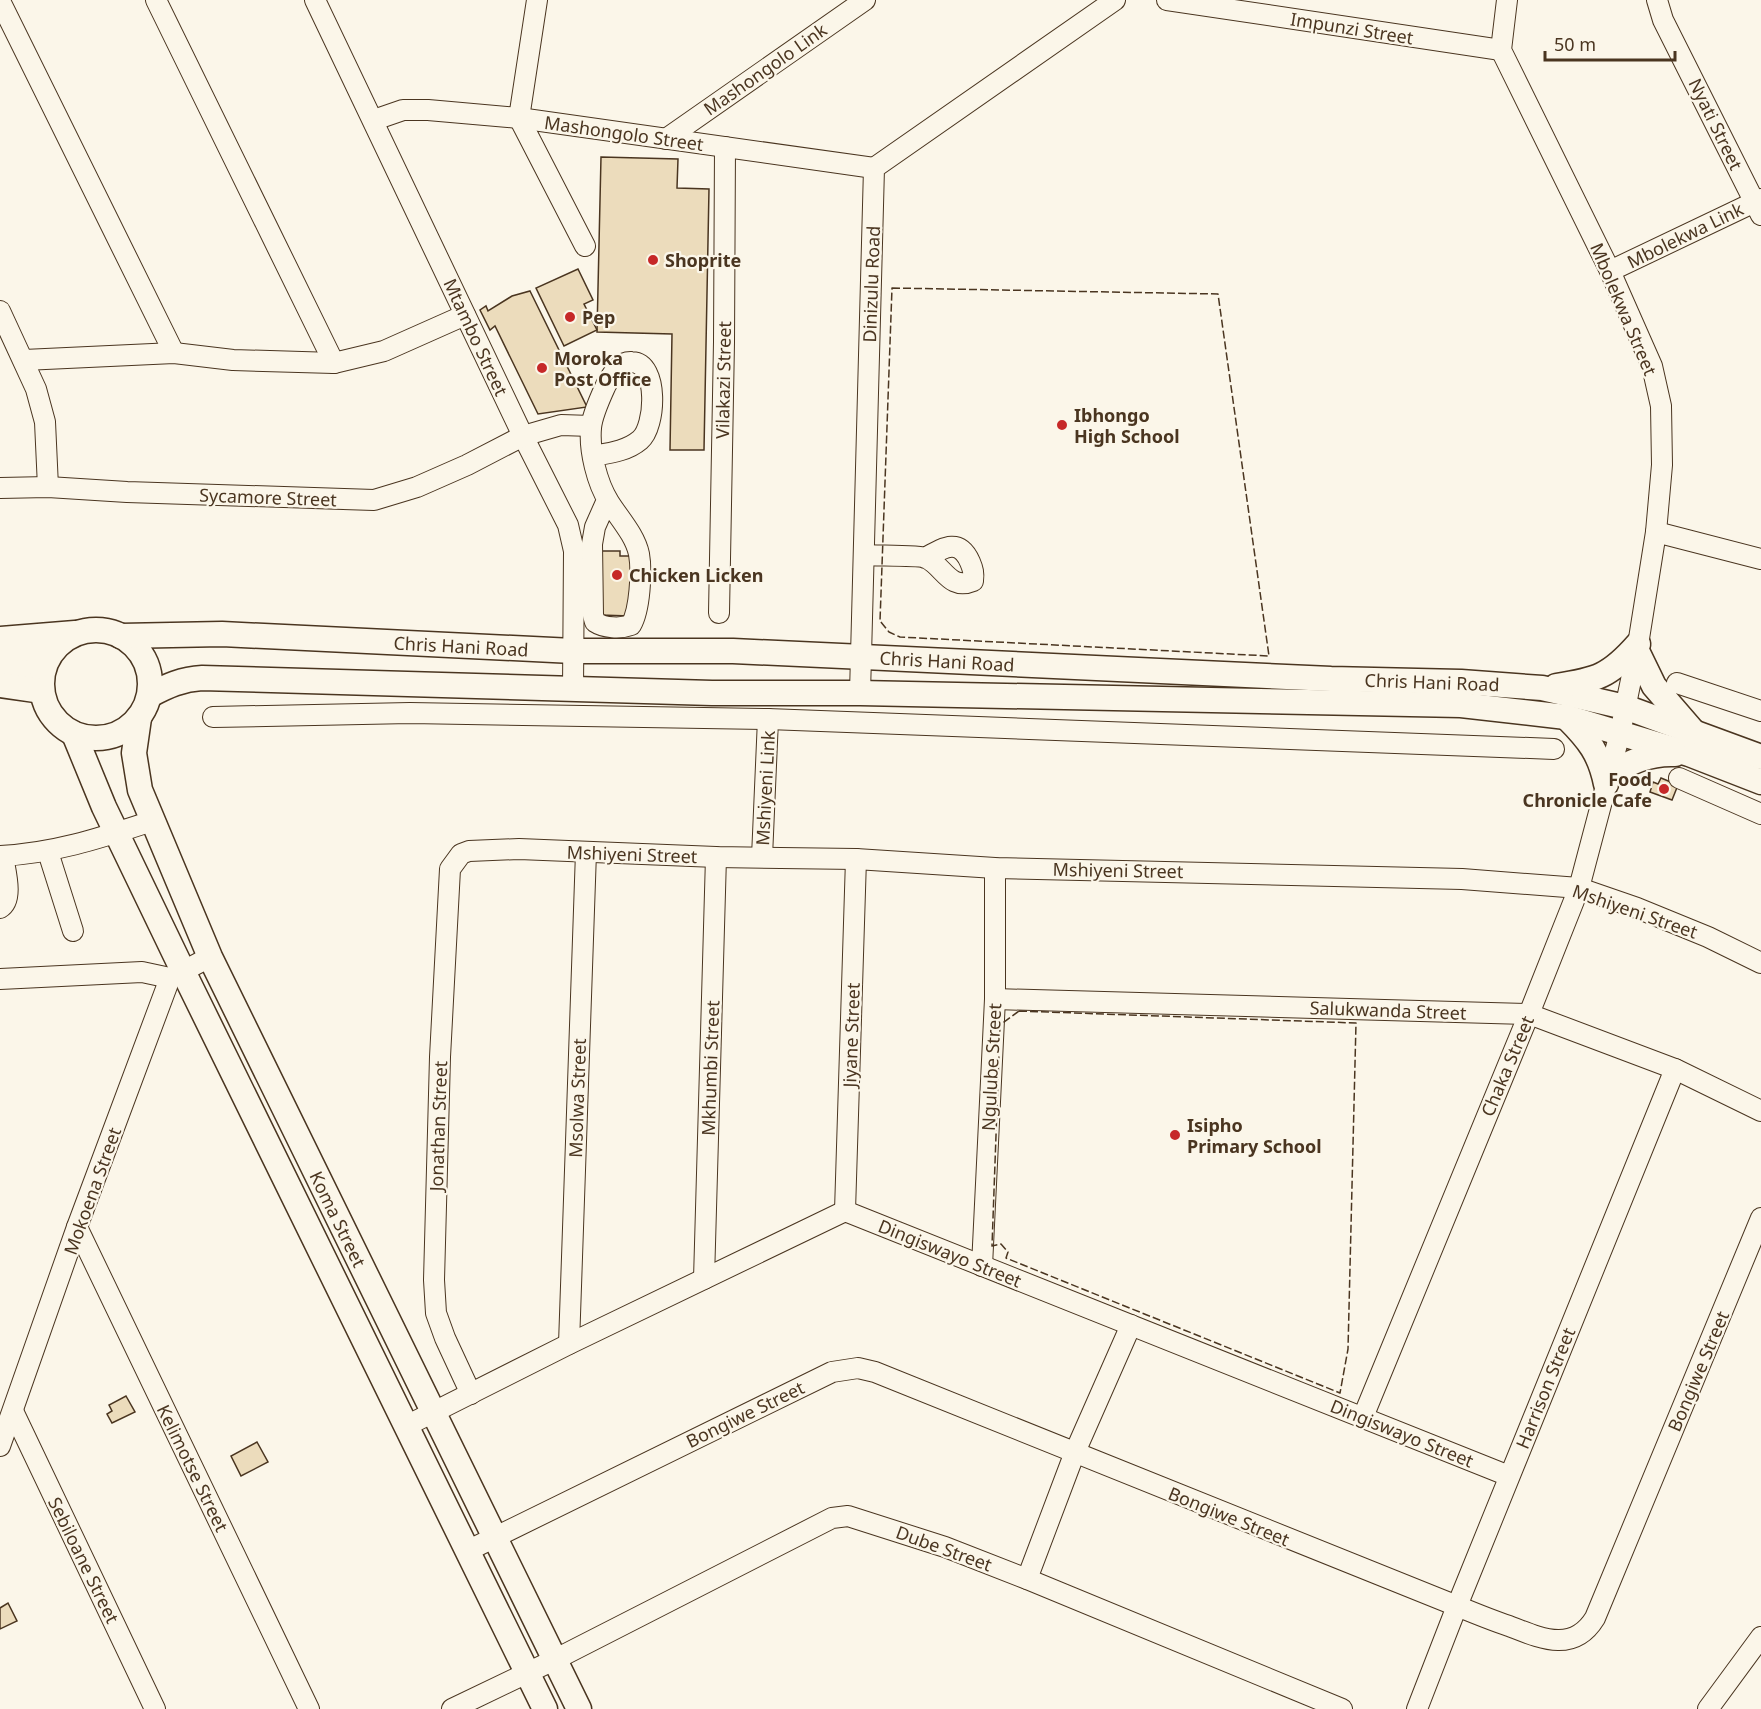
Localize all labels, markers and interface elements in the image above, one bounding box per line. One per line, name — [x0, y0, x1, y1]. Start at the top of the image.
street label: Impunzi Street — [1289, 6, 1416, 50]
street label: Mashongolo Link — [699, 17, 832, 120]
scale bar — [1545, 24, 1676, 62]
text: 50 m — [1554, 32, 1596, 56]
street label: Nyati Street — [1684, 74, 1749, 174]
street label: Mashongolo Street — [543, 110, 706, 156]
street label: Mbolekwa Link — [1623, 196, 1747, 273]
street label: Dinizulu Road — [857, 225, 885, 343]
street label: Mbolekwa Street — [1585, 239, 1663, 379]
place label: Shoprite — [665, 248, 741, 272]
marker: Shoprite — [646, 253, 660, 267]
street label: Mtambo Street — [438, 275, 514, 400]
place label: Pep — [582, 305, 615, 329]
marker: Pep — [563, 310, 577, 324]
street label: Vilakazi Street — [710, 320, 736, 439]
place label: Moroka Post Office — [554, 346, 652, 391]
marker: Moroka Post Office — [535, 361, 549, 375]
place label: Ibhongo High School — [1074, 403, 1180, 448]
marker: Ibhongo High School — [1055, 418, 1069, 432]
street label: Sycamore Street — [199, 483, 338, 511]
place label: Chicken Licken — [629, 563, 764, 587]
marker: Chicken Licken — [610, 568, 624, 582]
street label: Chris Hani Road — [393, 630, 529, 662]
street label: Chris Hani Road — [879, 645, 1015, 677]
street label: Chris Hani Road — [1364, 668, 1500, 696]
street label: Mshiyeni Link — [750, 729, 780, 846]
place label: Food Chronicle Cafe — [1523, 767, 1652, 812]
marker: Food Chronicle Cafe — [1657, 782, 1671, 796]
street label: Mshiyeni Street — [566, 840, 698, 868]
street label: Mshiyeni Street — [1052, 857, 1184, 883]
street label: Mshiyeni Street — [1569, 878, 1701, 944]
street label: Jiyane Street — [837, 982, 865, 1090]
street label: Salukwanda Street — [1309, 995, 1467, 1025]
street label: Mkhumbi Street — [696, 999, 724, 1136]
street label: Ngulube Street — [976, 1002, 1006, 1131]
street label: Chaka Street — [1475, 1011, 1539, 1120]
street label: Msolwa Street — [563, 1037, 591, 1158]
street label: Jonathan Street — [424, 1060, 452, 1194]
place label: Isipho Primary School — [1187, 1113, 1322, 1158]
street label: Mokoena Street — [58, 1123, 126, 1258]
marker: Isipho Primary School — [1168, 1128, 1182, 1142]
street label: Koma Street — [304, 1167, 372, 1271]
street label: Dingiswayo Street — [875, 1213, 1026, 1293]
street label: Bongiwe Street — [1662, 1307, 1734, 1435]
street label: Harrison Street — [1510, 1323, 1580, 1452]
street label: Bongiwe Street — [682, 1375, 809, 1453]
street label: Dingiswayo Street — [1327, 1393, 1478, 1473]
street label: Kelimotse Street — [152, 1400, 234, 1536]
street label: Bongiwe Street — [1165, 1481, 1294, 1551]
street label: Sebiloane Street — [43, 1493, 125, 1628]
street label: Dube Street — [893, 1520, 996, 1577]

